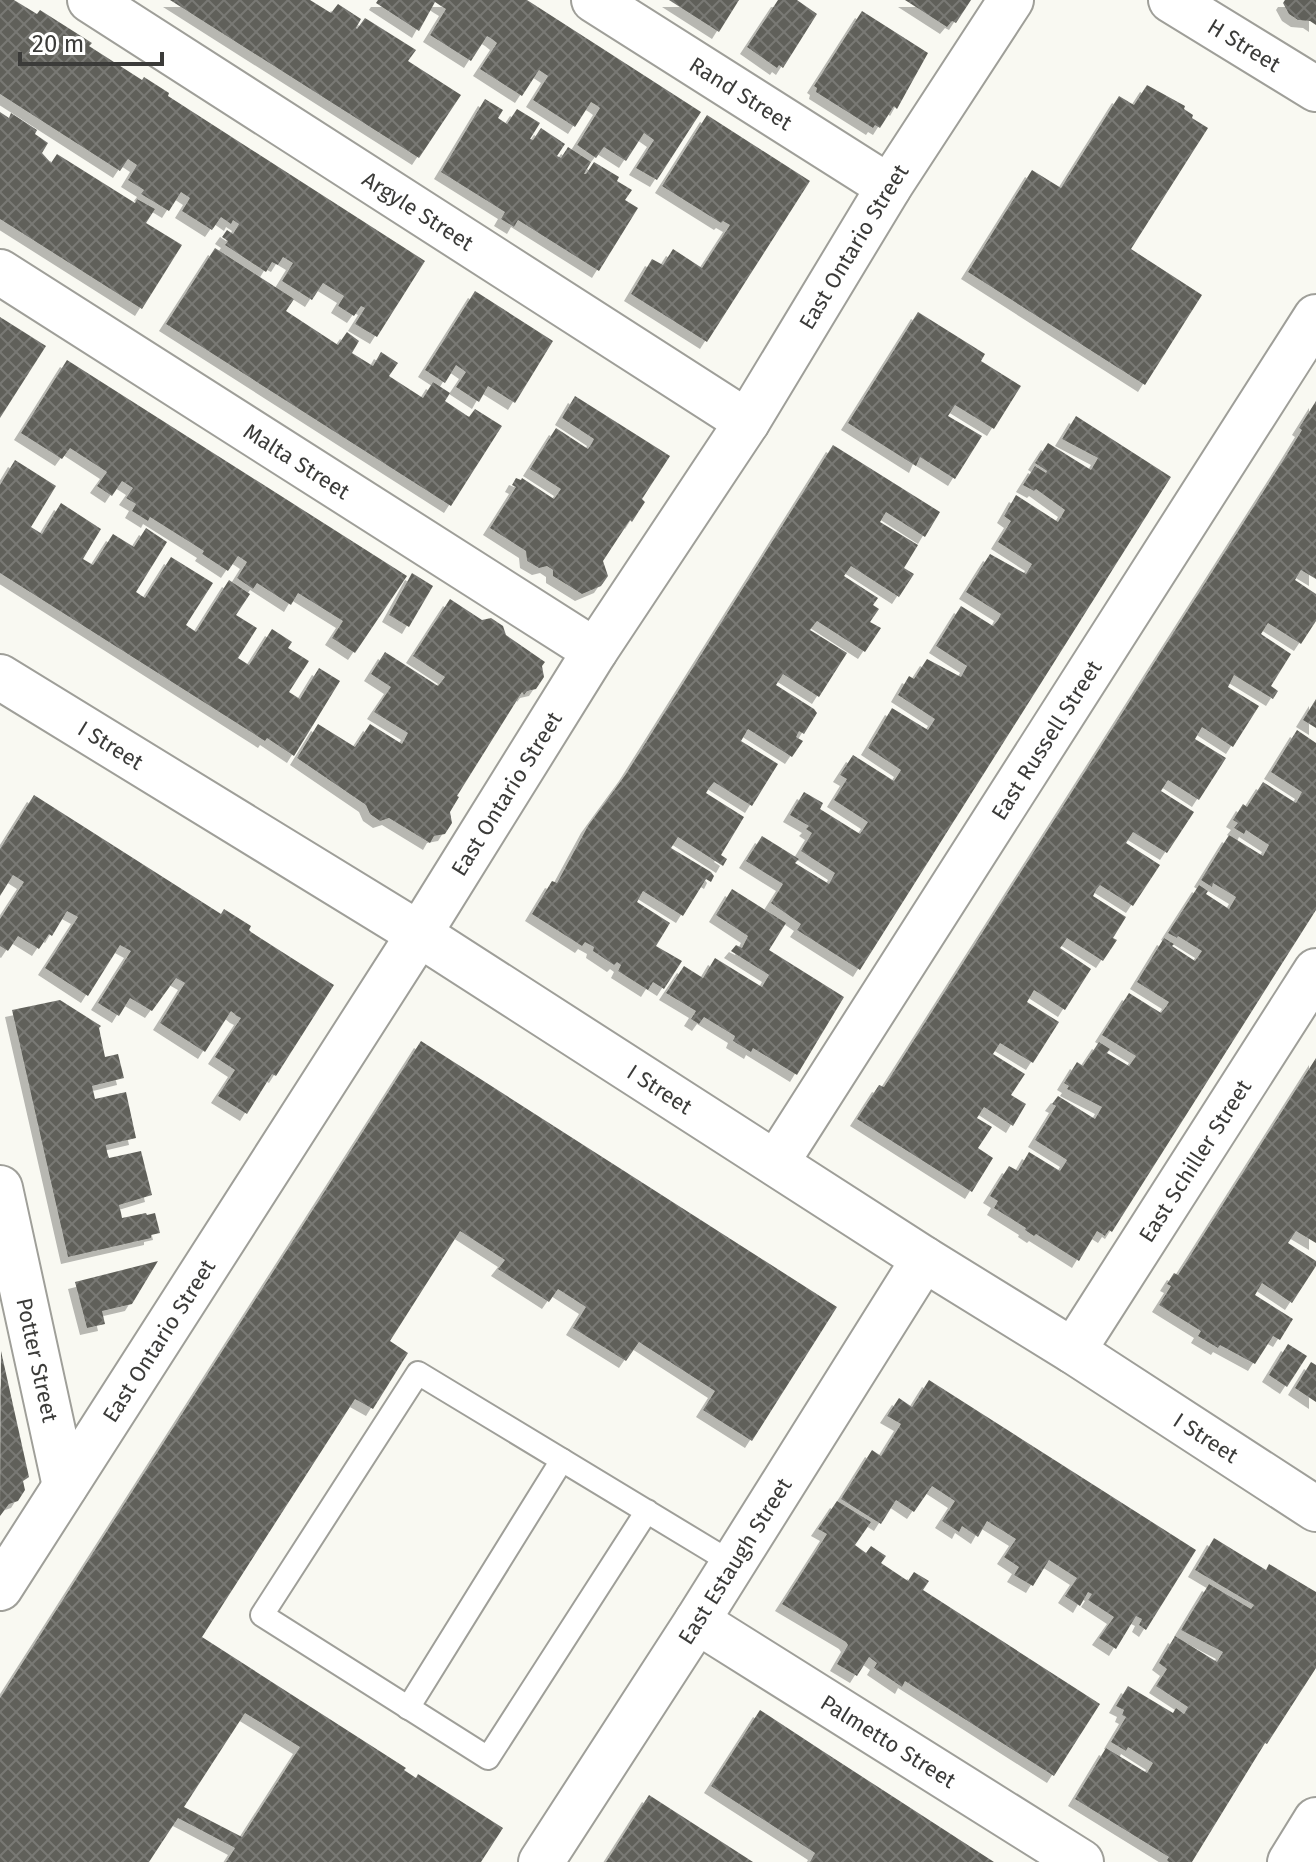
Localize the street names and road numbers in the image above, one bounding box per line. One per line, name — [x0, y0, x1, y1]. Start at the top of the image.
street label: H Street — [1203, 13, 1285, 78]
street label: Rand Street — [684, 51, 797, 136]
street label: East Ontario Street — [793, 159, 914, 334]
street label: Argyle Street — [357, 166, 479, 257]
street label: Malta Street — [238, 418, 355, 505]
street label: East Russell Street — [986, 655, 1108, 825]
street label: East Ontario Street — [445, 707, 568, 881]
street label: I Street — [73, 715, 148, 776]
street label: I Street — [622, 1059, 697, 1120]
street label: East Schiller Street — [1133, 1074, 1257, 1247]
street label: East Ontario Street — [97, 1254, 221, 1427]
street label: Potter Street — [10, 1295, 64, 1425]
street label: I Street — [1168, 1407, 1243, 1469]
street label: East Estaugh Street — [673, 1473, 798, 1650]
street label: Palmetto Street — [815, 1689, 961, 1794]

